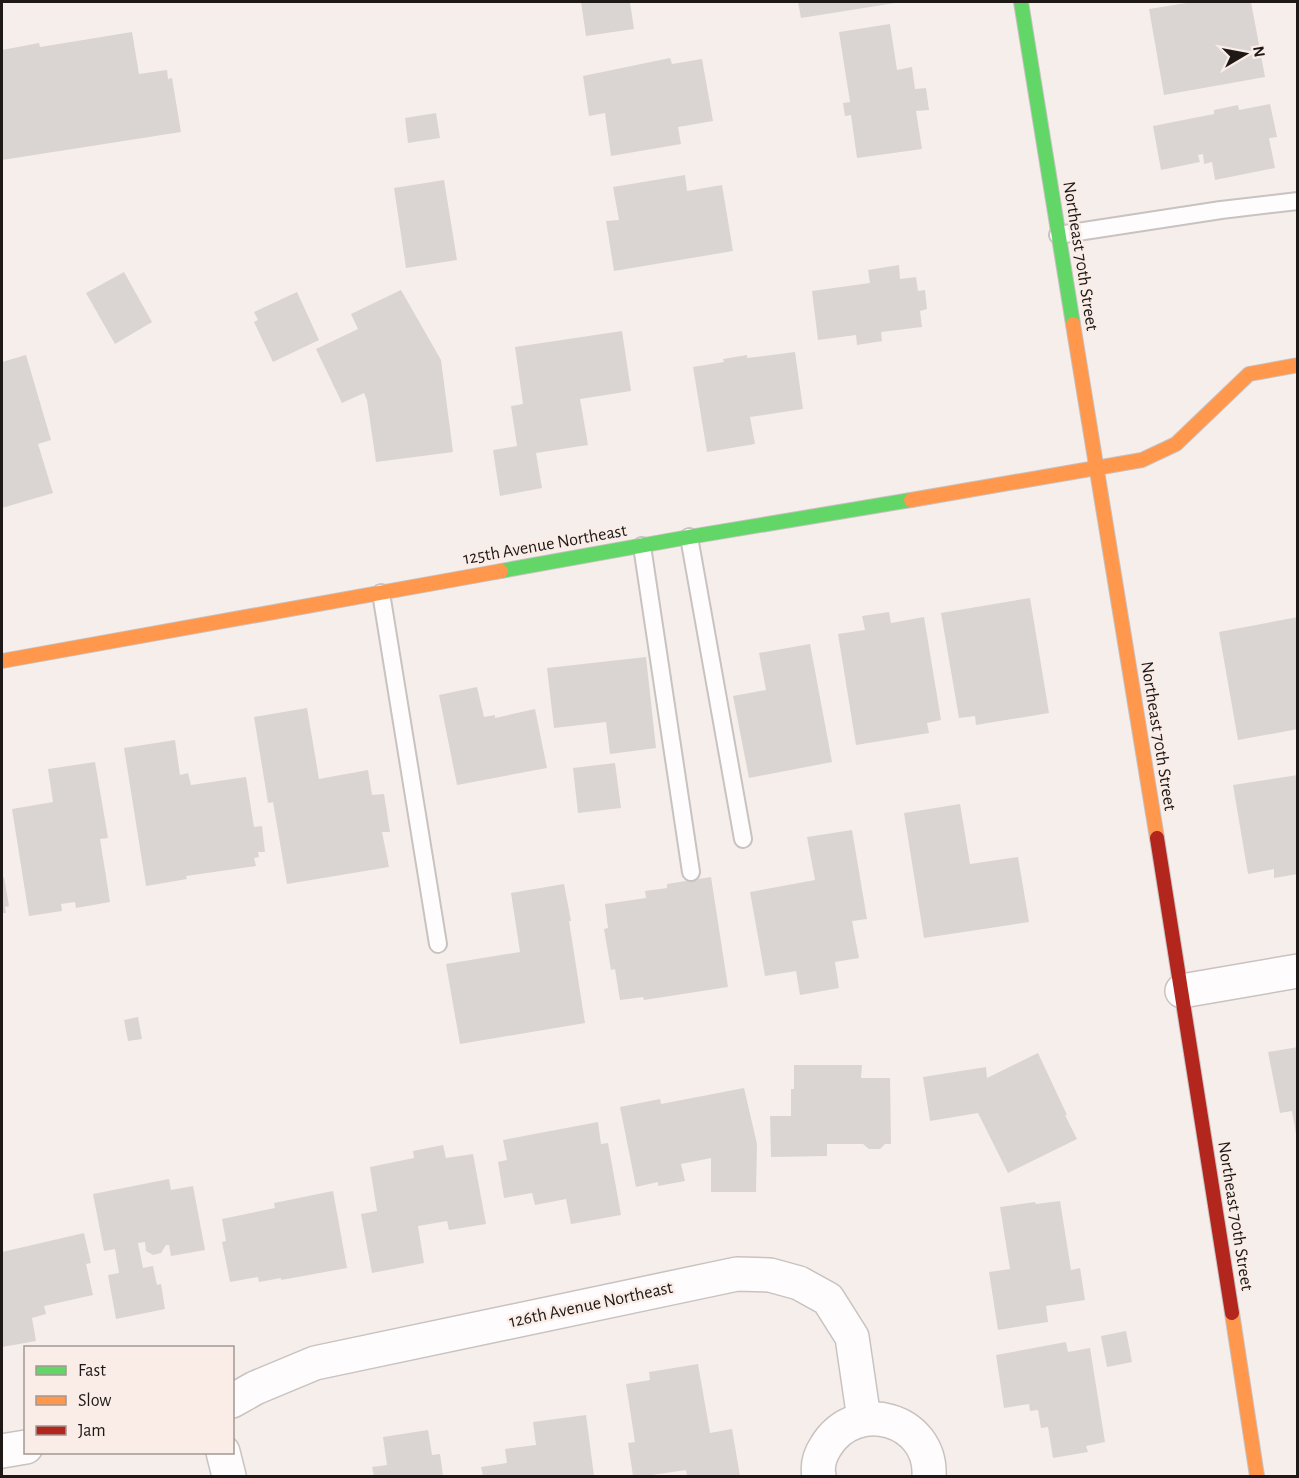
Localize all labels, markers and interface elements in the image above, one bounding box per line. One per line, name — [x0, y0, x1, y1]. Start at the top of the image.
north arrow — [1215, 24, 1275, 84]
text: N — [1250, 45, 1268, 58]
street label: Northeast 70th Street — [1059, 180, 1101, 332]
street label: 125th Avenue Northeast — [462, 522, 629, 568]
street label: Northeast 70th Street — [1137, 660, 1179, 812]
street label: Northeast 70th Street — [1214, 1140, 1256, 1292]
street label: 126th Avenue Northeast — [508, 1279, 675, 1331]
legend — [24, 1346, 234, 1454]
text: Fast — [78, 1362, 106, 1380]
text: Slow — [78, 1392, 111, 1410]
text: Jam — [78, 1422, 106, 1440]

